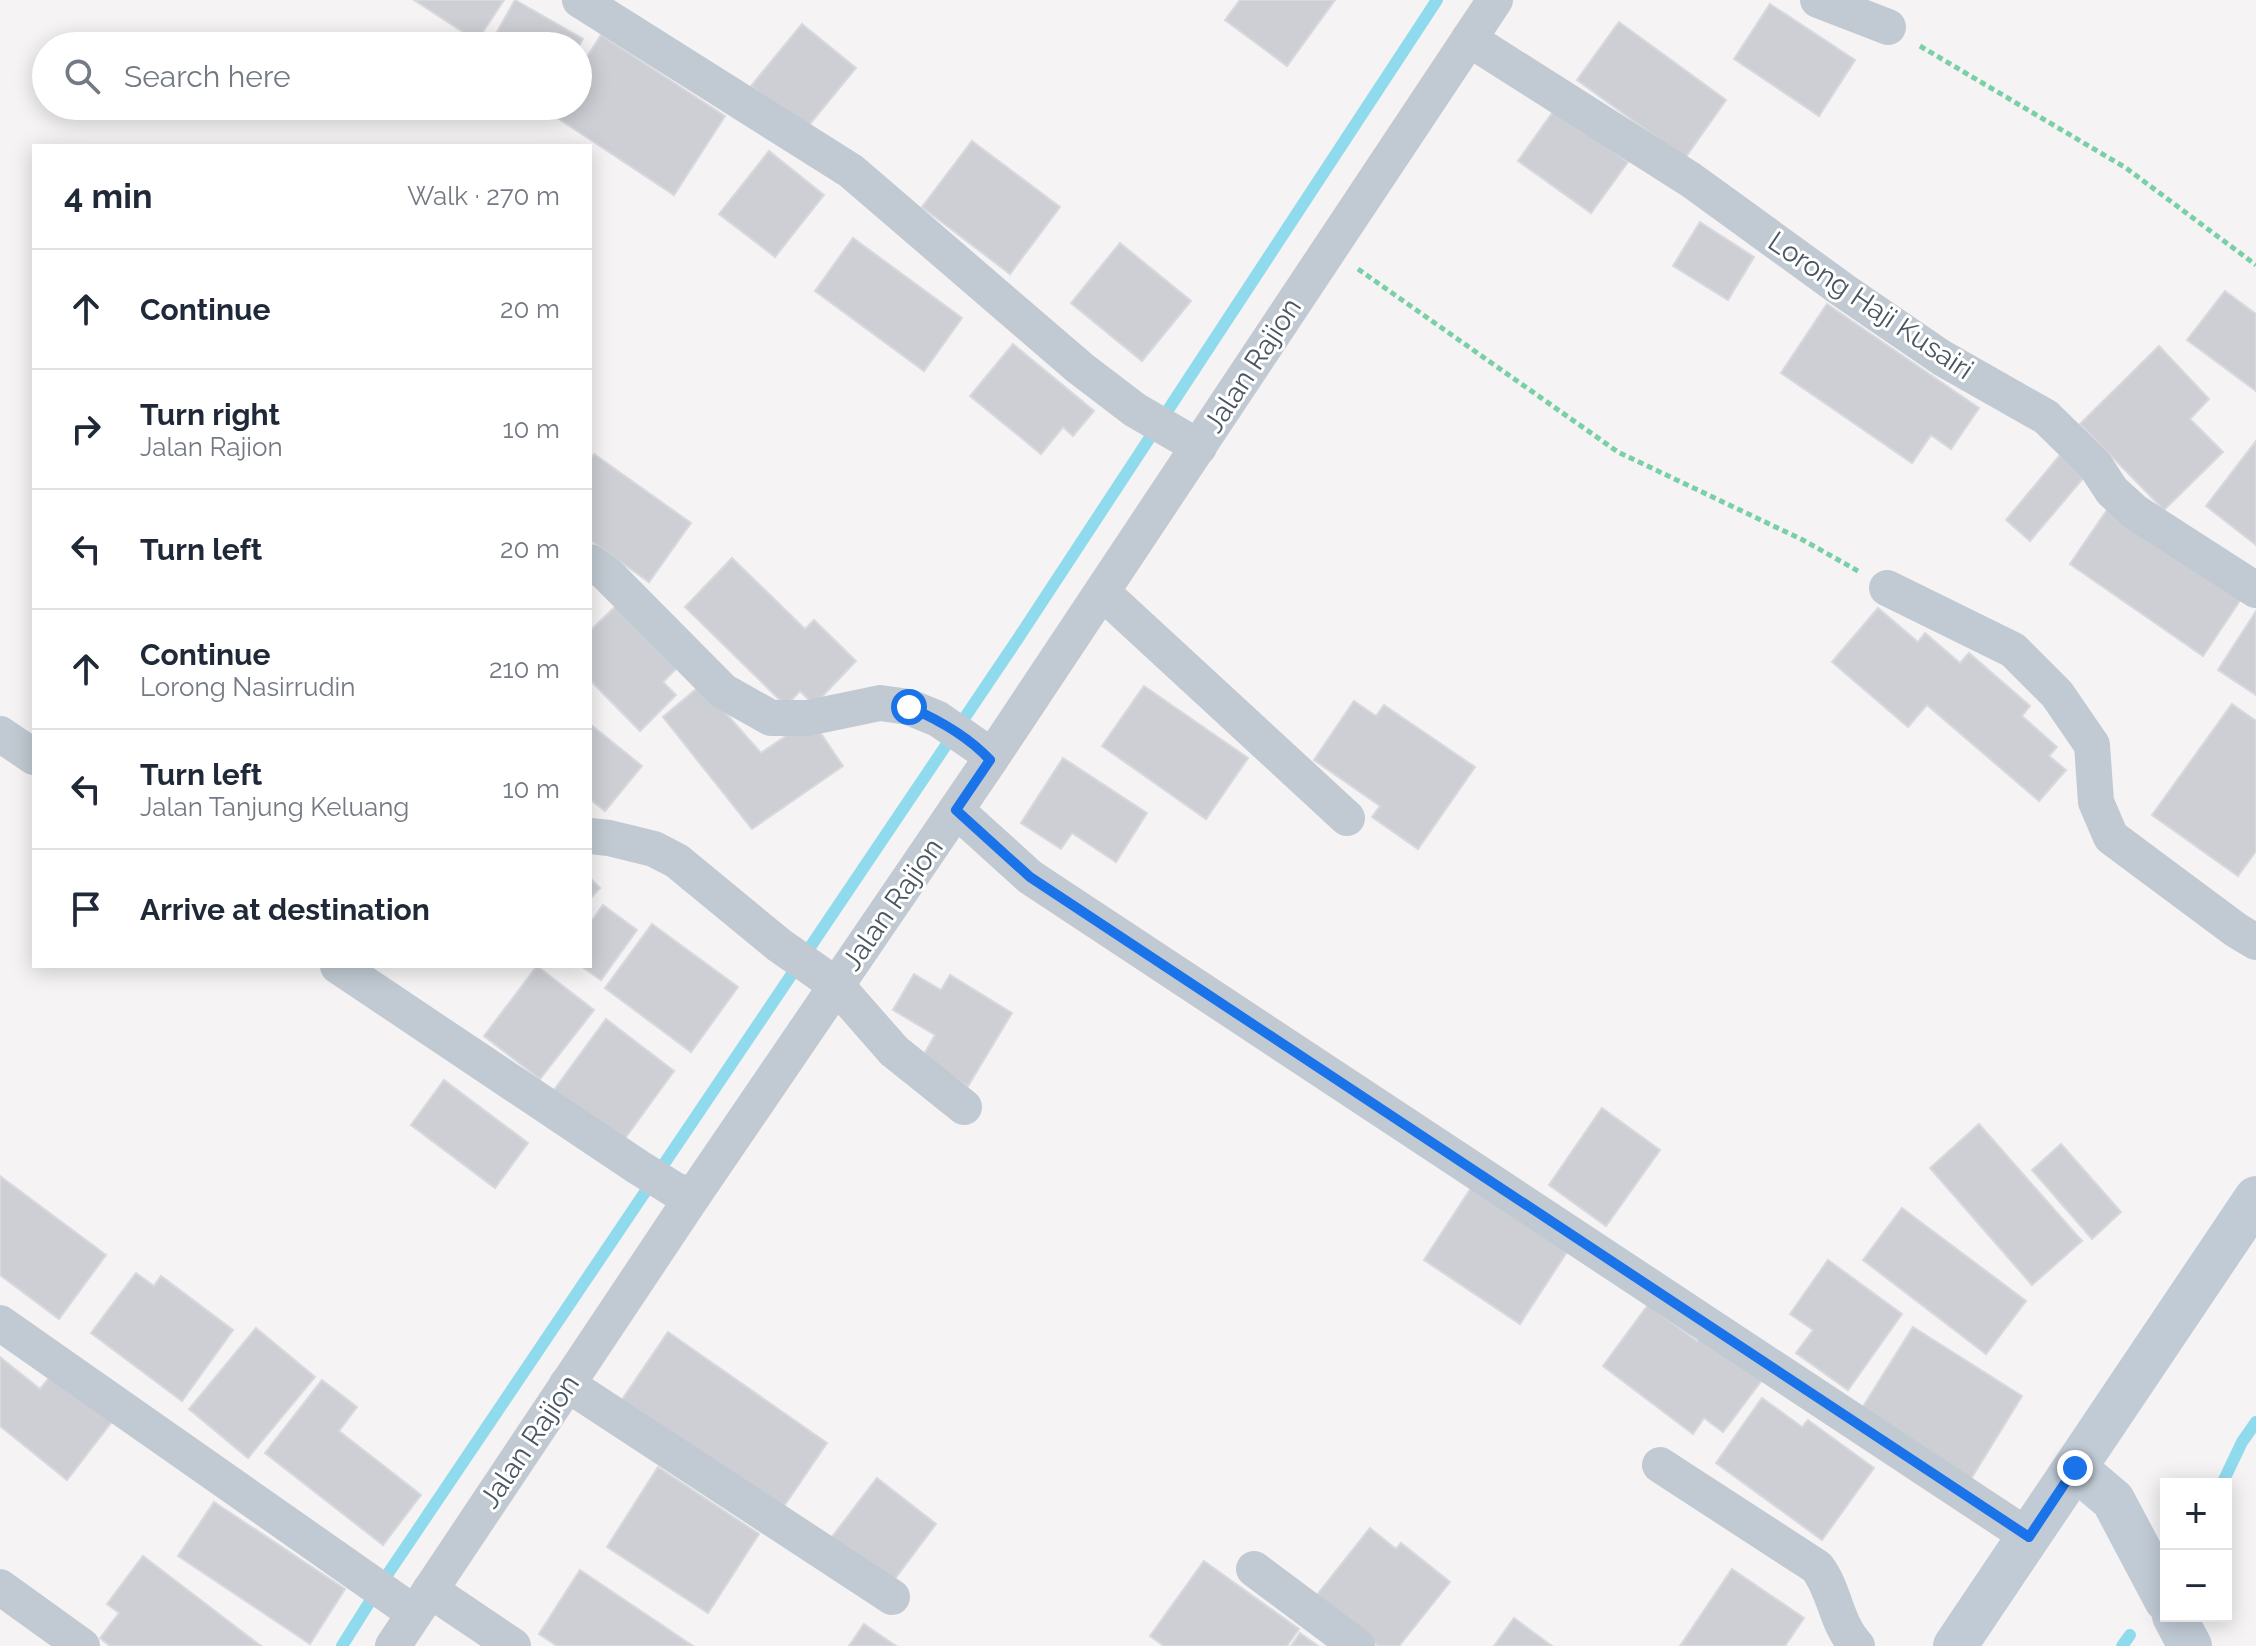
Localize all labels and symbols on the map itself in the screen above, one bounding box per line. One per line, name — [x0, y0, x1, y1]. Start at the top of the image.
street label: Lorong Haji Kusairi — [1762, 225, 1979, 386]
street label: Jalan Rajion — [1197, 292, 1308, 439]
route start — [891, 689, 927, 725]
street label: Jalan Rajion — [835, 832, 950, 977]
street label: Jalan Rajion — [473, 1368, 586, 1514]
route end — [2057, 1450, 2093, 1486]

